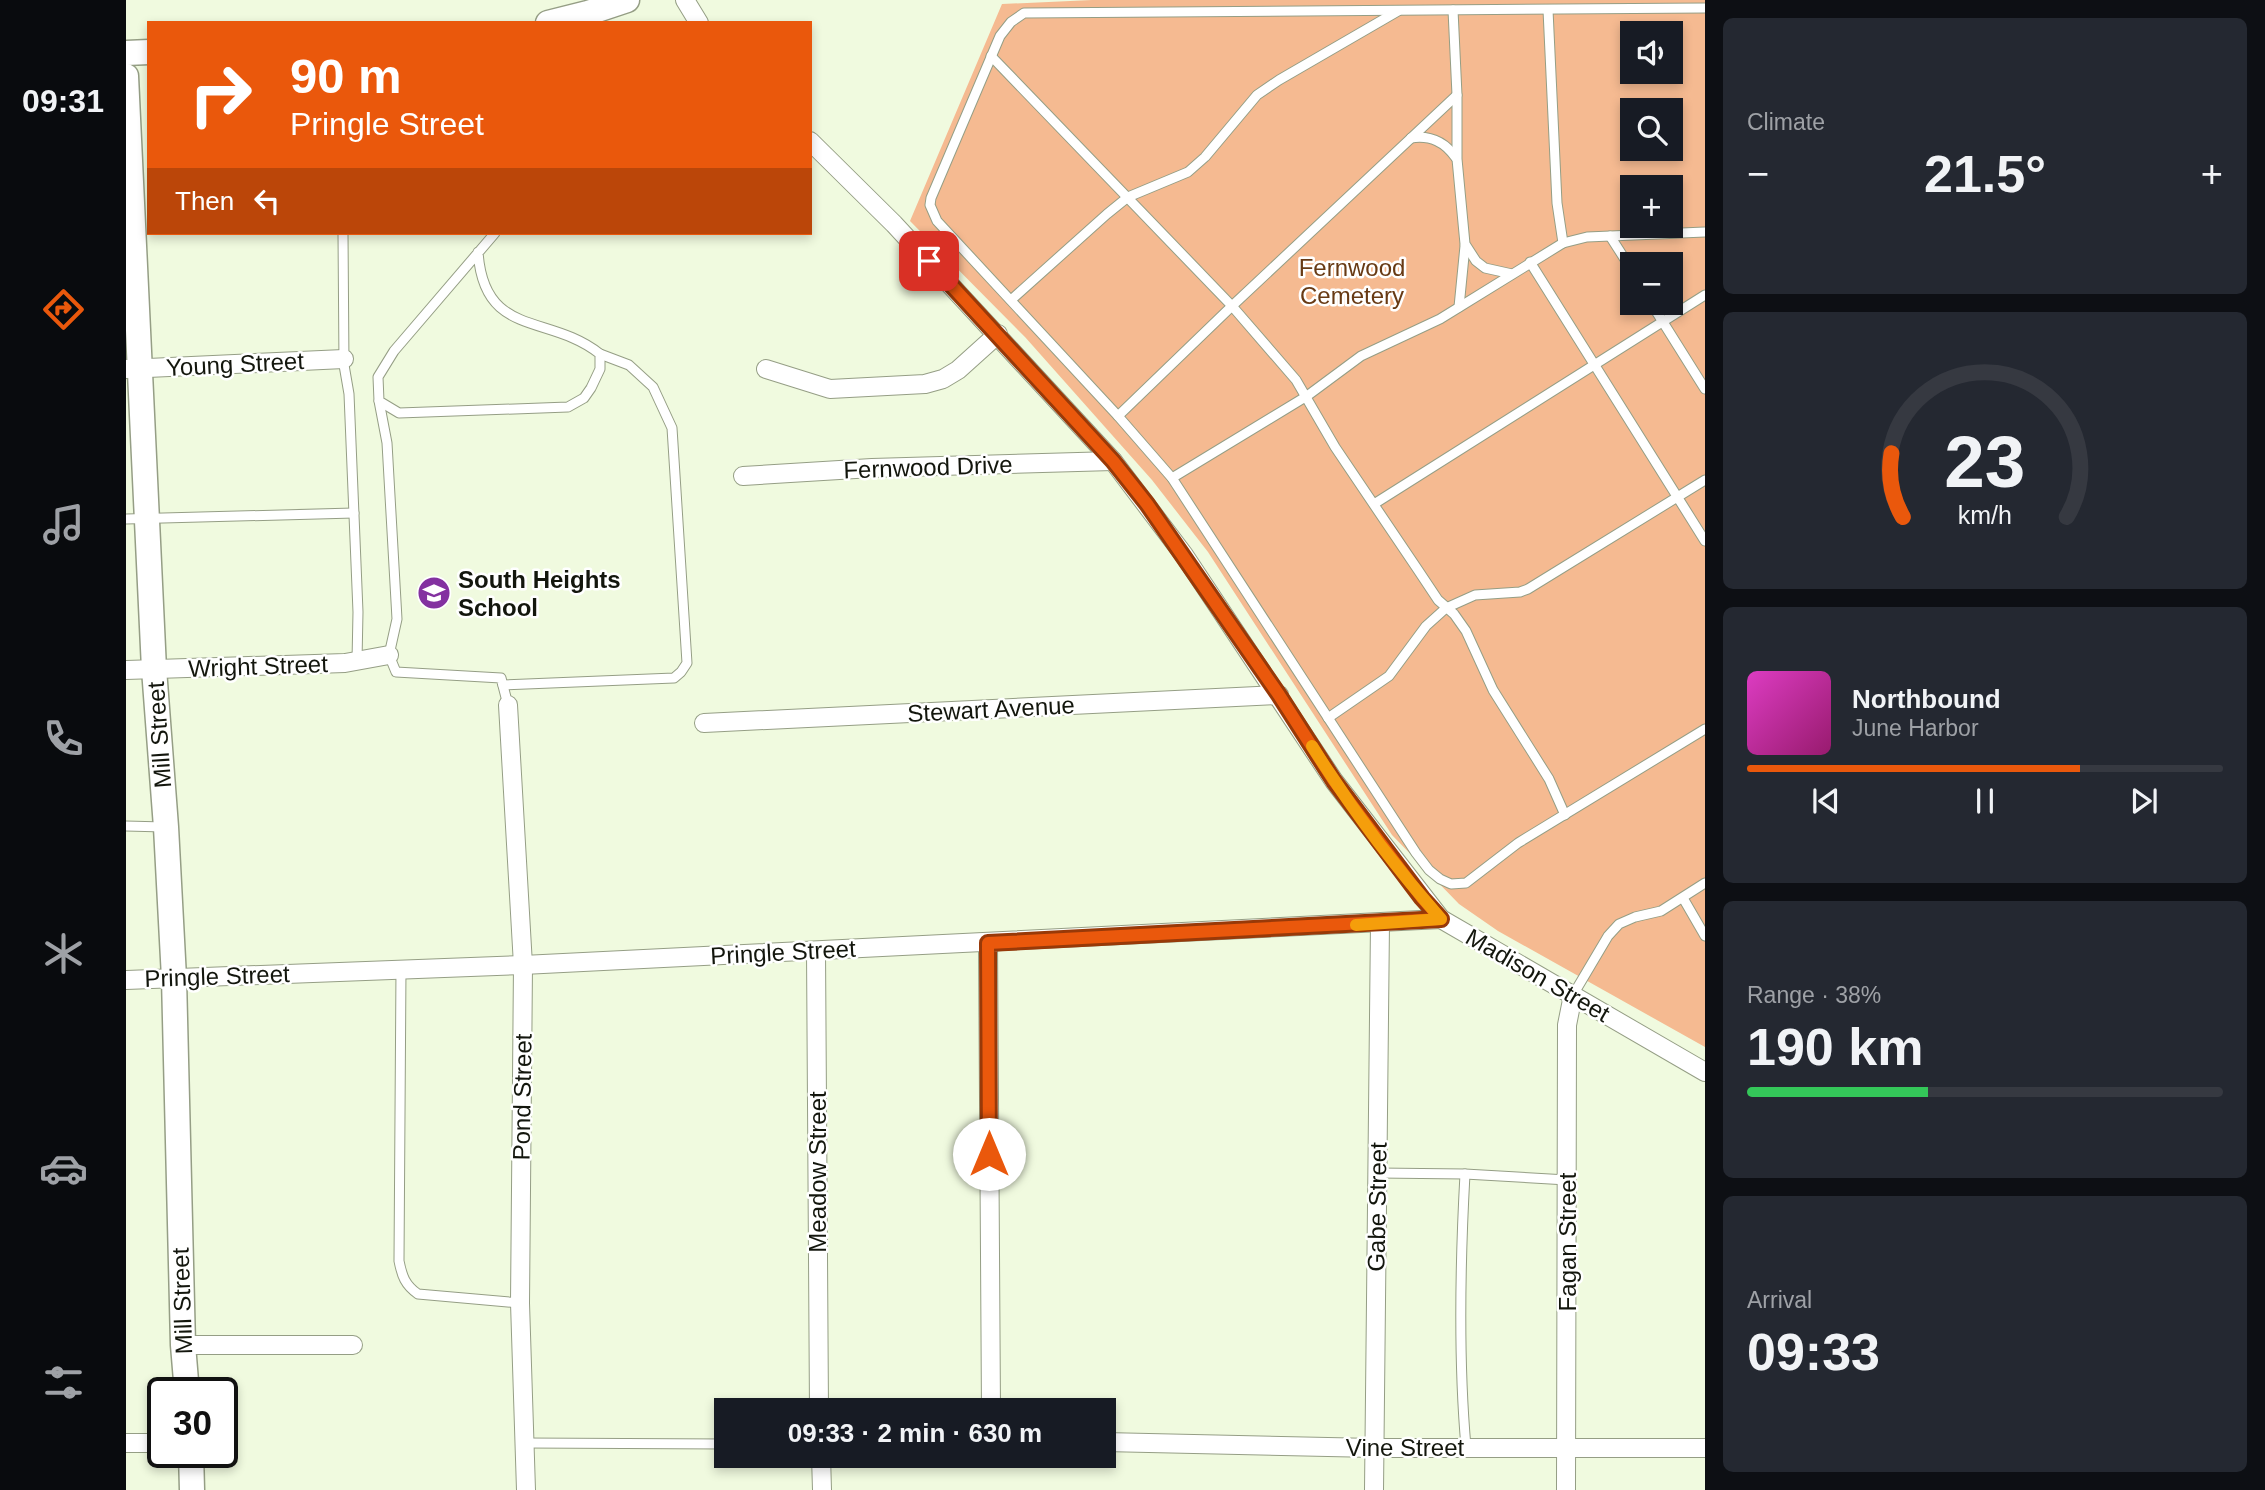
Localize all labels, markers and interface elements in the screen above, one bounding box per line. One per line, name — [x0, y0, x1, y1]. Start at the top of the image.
map controls — [1620, 21, 1683, 315]
button: sound — [1620, 21, 1683, 84]
icon: right — [175, 49, 266, 140]
text: 90 m — [290, 49, 402, 103]
text: 09:31 — [22, 83, 104, 119]
button: search — [1620, 98, 1683, 161]
text: Pringle Street — [290, 106, 484, 142]
text: Climate — [1747, 109, 1825, 135]
text: 21.5° — [1924, 145, 2046, 203]
text: − — [1747, 153, 1769, 195]
text: + — [2201, 153, 2223, 195]
button: + — [1620, 175, 1683, 238]
icon: left — [248, 182, 286, 220]
text: Then — [175, 186, 234, 216]
pin — [899, 231, 959, 291]
icon: arrive — [910, 242, 948, 280]
button: − — [1620, 252, 1683, 315]
park label: Fernwood Cemetery — [1299, 254, 1405, 309]
icon: directions — [39, 285, 88, 334]
street label: Young Street — [165, 347, 305, 381]
text: 23 — [1945, 421, 2025, 502]
street label: Fernwood Drive — [843, 451, 1013, 483]
icon: music — [39, 500, 88, 549]
text: km/h — [1958, 500, 2012, 528]
place label: South Heights School — [458, 566, 621, 621]
school or university icon: South Heights School — [415, 574, 453, 612]
street label: Wright Street — [188, 650, 329, 682]
street label: Mill Street — [142, 681, 176, 789]
text: Northbound — [1852, 684, 2001, 714]
street label: Stewart Avenue — [907, 691, 1075, 727]
icon: phone — [39, 714, 88, 763]
text: June Harbor — [1852, 715, 1979, 741]
icon: previous — [1807, 782, 1845, 820]
icon: pause — [1966, 782, 2004, 820]
icon: next — [2125, 782, 2163, 820]
street label: Madison Street — [1461, 923, 1615, 1027]
icon: climate — [39, 929, 88, 978]
street label: Pringle Street — [710, 935, 857, 969]
street label: Pringle Street — [144, 960, 290, 992]
text: Range · 38% — [1747, 982, 1881, 1008]
text: 190 km — [1747, 1018, 1923, 1076]
street label: Pond Street — [507, 1033, 537, 1161]
street label: Meadow Street — [804, 1091, 831, 1253]
position arrow — [952, 1117, 1026, 1191]
street label: Gabe Street — [1362, 1142, 1392, 1272]
icon: car — [39, 1144, 88, 1193]
street label: Fagan Street — [1554, 1172, 1581, 1311]
street label: Mill Street — [167, 1247, 197, 1355]
text: Arrival — [1747, 1287, 1812, 1313]
text: 09:33 — [1747, 1323, 1880, 1381]
icon: filters — [39, 1358, 88, 1407]
speed limit sign: 30 — [147, 1377, 238, 1468]
text: 09:33 · 2 min · 630 m — [788, 1418, 1042, 1448]
street label: Vine Street — [1346, 1434, 1464, 1461]

